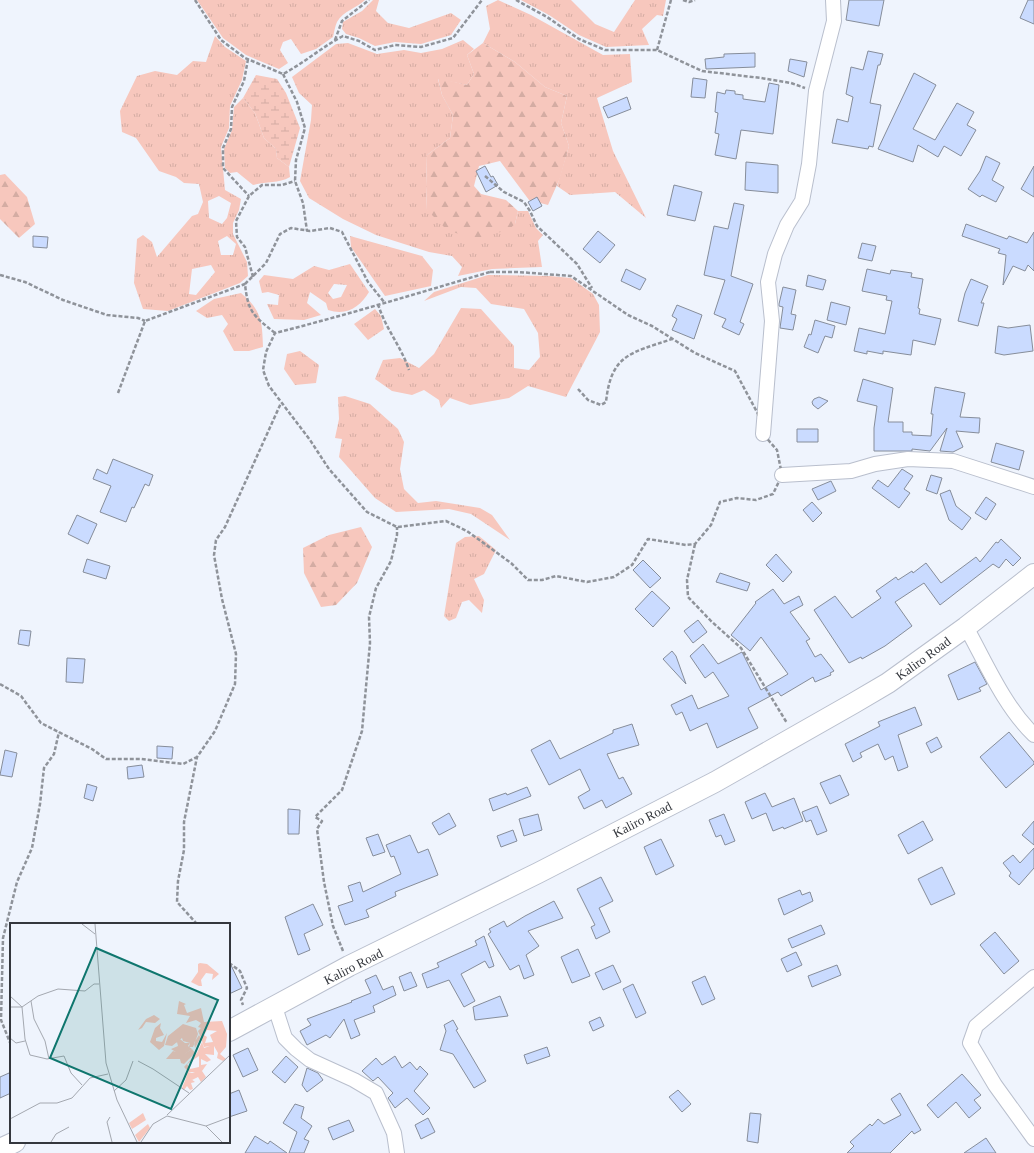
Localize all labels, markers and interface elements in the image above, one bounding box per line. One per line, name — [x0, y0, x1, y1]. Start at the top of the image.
street label: Kaliro Road — [893, 633, 954, 683]
street label: Kaliro Road — [610, 798, 675, 841]
inset map — [10, 923, 230, 1143]
street label: Kaliro Road — [321, 945, 386, 988]

